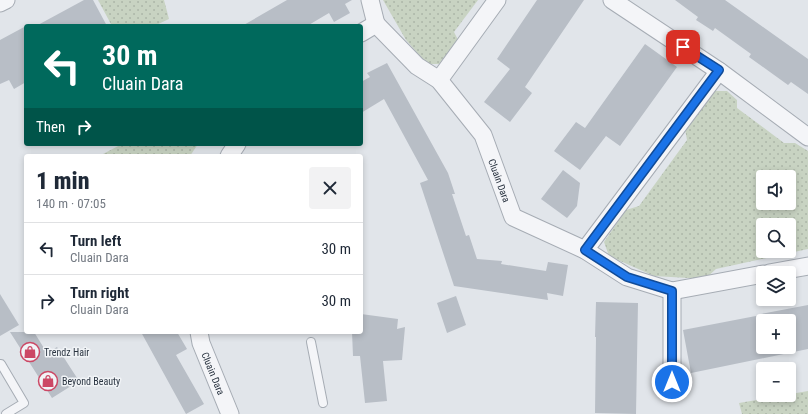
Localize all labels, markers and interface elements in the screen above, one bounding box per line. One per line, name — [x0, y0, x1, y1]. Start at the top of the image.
pin — [666, 30, 700, 64]
icon: arrive — [672, 36, 694, 58]
text: 30 m — [102, 39, 158, 72]
icon: left — [36, 40, 88, 92]
text: Cluain Dara — [102, 73, 183, 94]
icon: right — [73, 116, 95, 138]
text: Then — [36, 118, 65, 136]
street label: Cluain Dara — [486, 157, 512, 204]
text: 1 min — [36, 167, 90, 195]
button: close — [309, 167, 351, 209]
map controls — [756, 170, 796, 402]
button: sound — [756, 170, 796, 210]
text: 140 m · 07:05 — [36, 196, 106, 211]
button: search — [756, 218, 796, 258]
text: Turn left — [70, 232, 121, 250]
icon: left — [36, 238, 58, 260]
text: 30 m — [321, 240, 351, 258]
text: Cluain Dara — [70, 250, 129, 265]
button: layers — [756, 266, 796, 306]
text: Turn right — [70, 284, 129, 302]
icon: right — [36, 290, 58, 312]
text: 30 m — [321, 292, 351, 310]
text: Cluain Dara — [70, 302, 129, 317]
button: + — [756, 314, 796, 354]
shop icon: Trendz Hair — [19, 341, 41, 363]
place label: Trendz Hair — [44, 347, 89, 358]
street label: Cluain Dara — [199, 351, 227, 397]
position arrow — [651, 361, 693, 403]
button: − — [756, 362, 796, 402]
shop icon: Beyond Beauty — [37, 370, 59, 392]
place label: Beyond Beauty — [62, 376, 120, 387]

